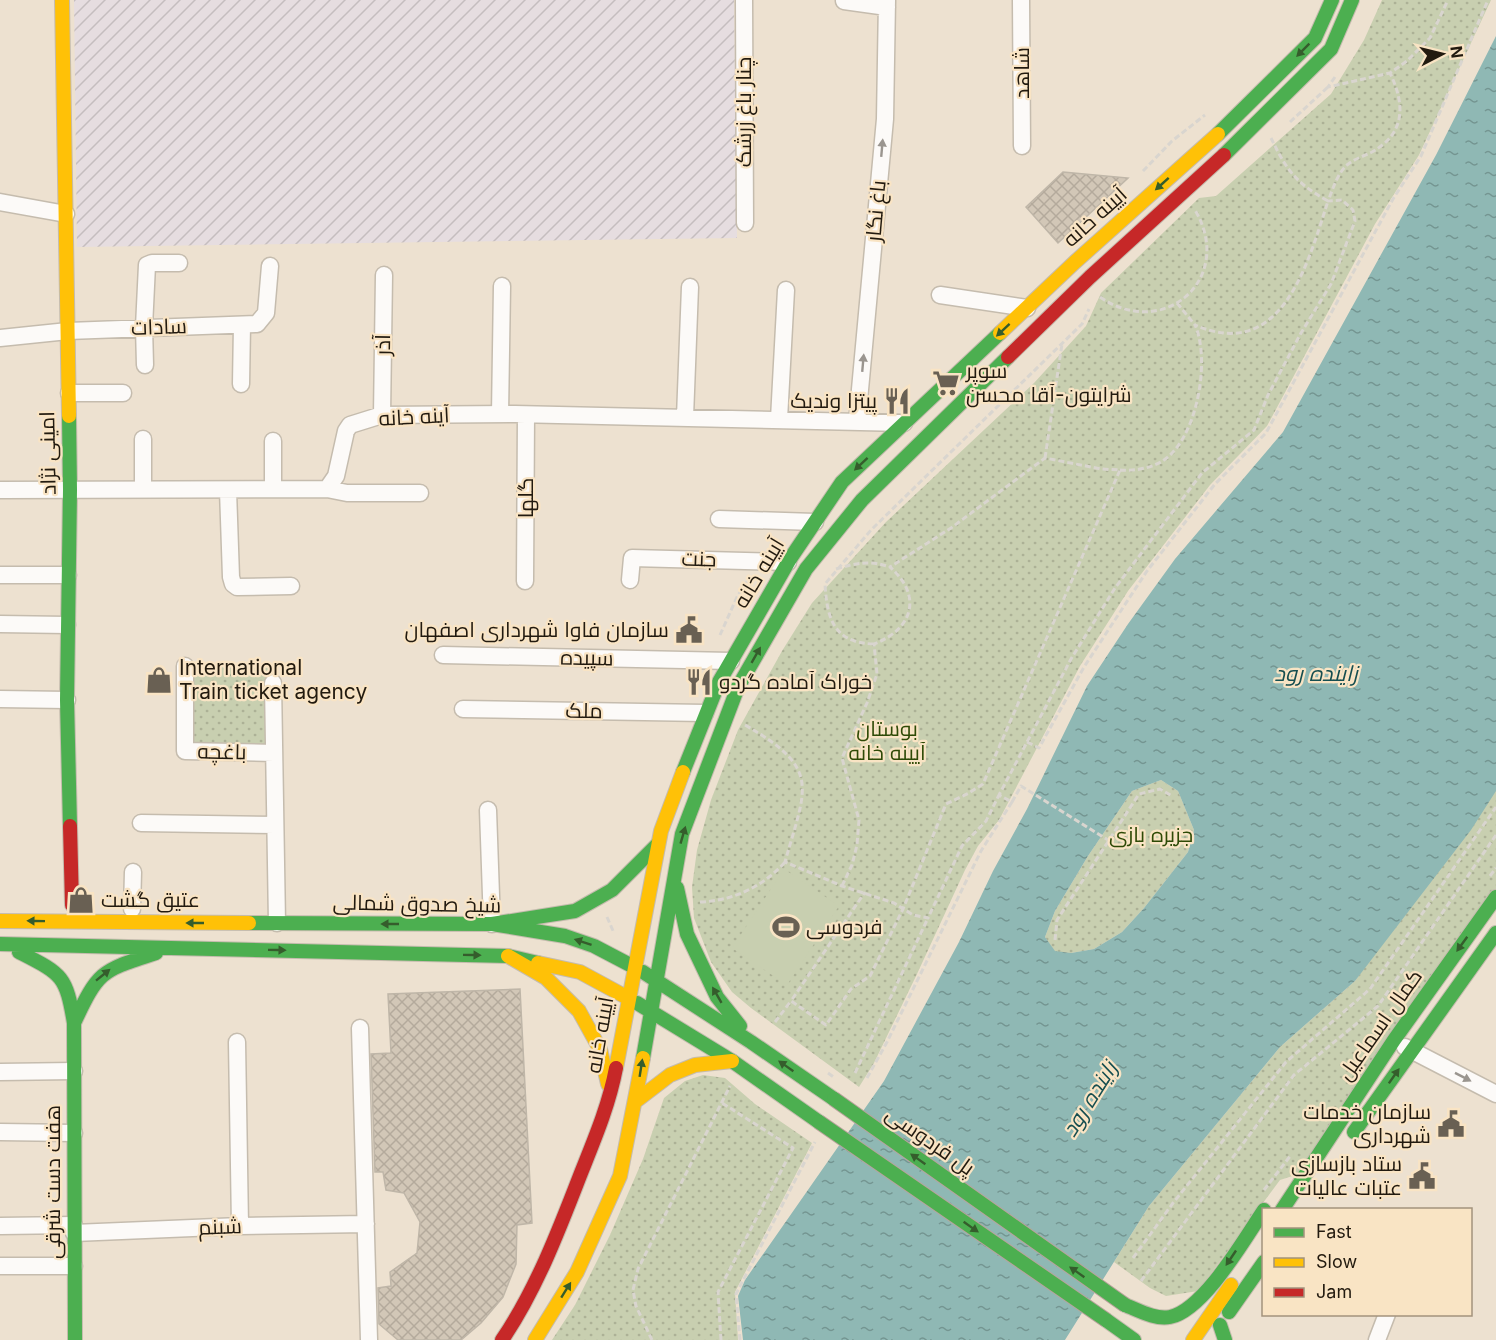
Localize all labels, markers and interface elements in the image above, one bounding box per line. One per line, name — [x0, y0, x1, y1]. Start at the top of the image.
north arrow — [1412, 24, 1472, 84]
one-way arrow — [1297, 42, 1311, 56]
text: N — [1446, 45, 1468, 59]
street label: شاهد — [1009, 47, 1034, 99]
street label: چنار باغ زرشک — [731, 57, 758, 167]
one-way arrow — [877, 139, 887, 158]
one-way arrow — [1155, 177, 1170, 190]
street label: باغ نگار — [860, 179, 893, 244]
street label: آیینه خانه — [1058, 181, 1132, 252]
street label: سادات — [131, 313, 187, 340]
one-way arrow — [996, 323, 1011, 336]
street label: آذر — [370, 334, 395, 357]
one-way arrow — [858, 354, 868, 373]
place label: سوپر شرایتون-آقا محسن — [965, 358, 1132, 408]
supermarket icon: سوپر شرایتون-آقا محسن — [931, 368, 961, 398]
restaurant icon: پیتزا وندیک — [882, 386, 912, 416]
place label: پیتزا وندیک — [790, 388, 877, 415]
street label: آینه خانه — [378, 402, 450, 431]
street label: امینی نژاد — [34, 411, 62, 495]
one-way arrow — [854, 457, 869, 470]
street label: گلها — [513, 478, 539, 518]
street label: آیینه خانه — [728, 533, 789, 612]
street label: جنت — [681, 545, 717, 572]
public building icon: سازمان فاوا شهرداری اصفهان — [674, 615, 704, 645]
place label: سازمان فاوا شهرداری اصفهان — [405, 617, 669, 643]
street label: سپیده — [560, 645, 614, 671]
one-way arrow — [751, 647, 762, 663]
place label: International Train ticket agency — [179, 655, 367, 704]
water label: زاینده رود — [1274, 660, 1360, 686]
shop icon: International Train ticket agency — [144, 665, 174, 695]
restaurant icon: خوراک آماده گردو — [684, 667, 714, 697]
place label: خوراک آماده گردو — [719, 669, 872, 694]
street label: ملک — [565, 698, 603, 723]
park label: بوستان آیینه خانه — [848, 716, 926, 765]
street label: باغچه — [197, 739, 247, 766]
park label: جزیره بازی — [1109, 822, 1193, 848]
one-way arrow — [679, 826, 688, 844]
shop icon: عتیق گشت — [66, 885, 96, 915]
place label: عتیق گشت — [101, 887, 200, 913]
street label: شیخ صدوق شمالی — [332, 890, 502, 919]
sports icon: فردوسی — [771, 912, 801, 942]
place label: فردوسی — [806, 914, 883, 940]
one-way arrow — [26, 916, 45, 926]
one-way arrow — [186, 918, 205, 928]
one-way arrow — [381, 919, 400, 929]
one-way arrow — [1456, 936, 1468, 952]
one-way arrow — [574, 937, 592, 947]
one-way arrow — [268, 946, 287, 955]
one-way arrow — [463, 950, 482, 959]
street label: کمال اسماعیل — [1332, 964, 1428, 1086]
one-way arrow — [95, 968, 111, 981]
one-way arrow — [712, 986, 722, 1003]
street label: آیینه خانه — [580, 994, 619, 1075]
water label: زاینده رود — [1056, 1055, 1123, 1141]
one-way arrow — [637, 1058, 646, 1077]
one-way arrow — [778, 1060, 794, 1072]
one-way arrow — [1388, 1068, 1400, 1084]
one-way arrow — [1454, 1072, 1472, 1082]
place label: سازمان خدمات شهرداری — [1303, 1099, 1431, 1149]
street label: پل فردوسی — [880, 1101, 980, 1182]
street label: هفت دست شرقی — [40, 1105, 66, 1259]
public building icon: سازمان خدمات شهرداری — [1436, 1109, 1466, 1139]
place label: ستاد بازسازی عتبات عالیات — [1291, 1151, 1402, 1200]
one-way arrow — [911, 1153, 927, 1165]
public building icon: ستاد بازسازی عتبات عالیات — [1407, 1161, 1437, 1191]
legend — [1262, 1208, 1472, 1316]
street label: شبنم — [198, 1213, 242, 1242]
one-way arrow — [962, 1221, 978, 1233]
text: Fast — [1316, 1221, 1352, 1242]
one-way arrow — [1226, 1250, 1237, 1266]
text: Slow — [1316, 1251, 1357, 1272]
one-way arrow — [1070, 1266, 1086, 1278]
text: Jam — [1316, 1281, 1352, 1302]
one-way arrow — [560, 1282, 571, 1299]

